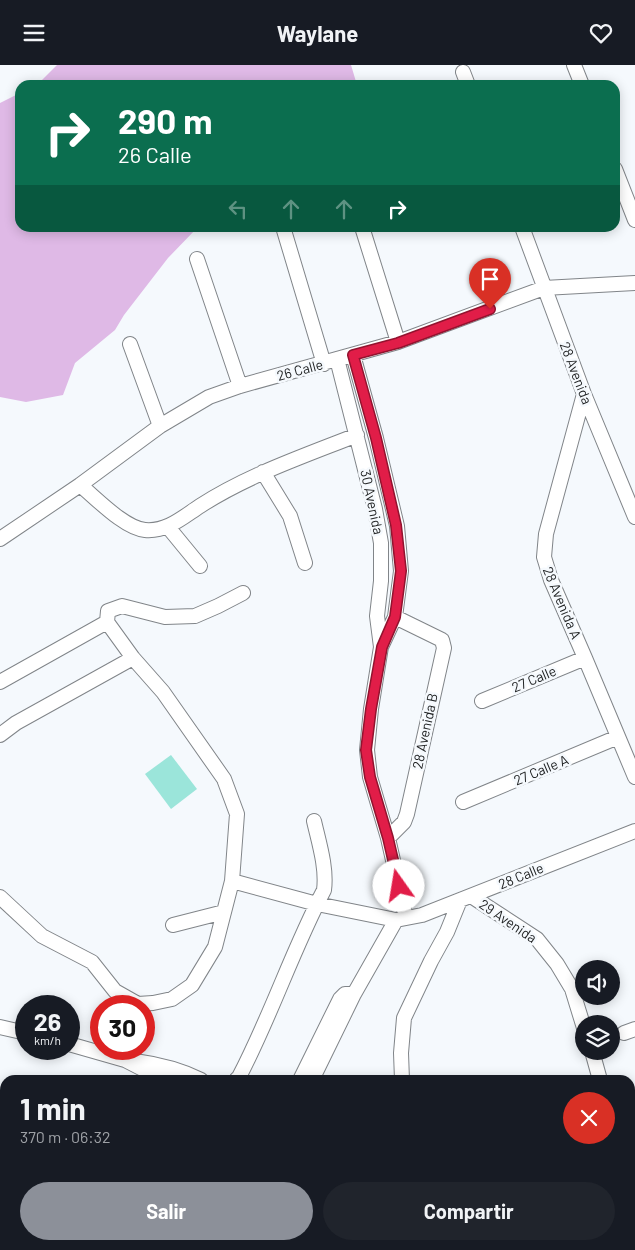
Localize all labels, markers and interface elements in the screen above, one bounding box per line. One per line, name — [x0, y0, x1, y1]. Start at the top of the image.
icon: menu — [20, 19, 48, 47]
icon: heart — [587, 19, 615, 47]
text: Waylane — [277, 20, 358, 46]
text: 290 m — [118, 99, 212, 141]
icon: right — [35, 100, 100, 165]
text: 26 Calle — [118, 141, 192, 167]
icon: left — [224, 195, 252, 223]
icon: ahead — [277, 195, 305, 223]
icon: ahead — [330, 195, 358, 223]
icon: right — [383, 195, 411, 223]
pin — [469, 258, 511, 309]
icon: arrive — [476, 265, 504, 293]
street label: 28 Avenida — [557, 339, 596, 406]
street label: 26 Calle — [275, 355, 325, 384]
street label: 30 Avenida — [357, 468, 388, 536]
street label: 28 Avenida A — [540, 564, 585, 642]
street label: 27 Calle — [509, 662, 558, 695]
street label: 28 Avenida B — [408, 691, 441, 770]
street label: 27 Calle A — [511, 750, 571, 789]
position arrow — [372, 859, 424, 911]
street label: 28 Calle — [496, 859, 546, 892]
street label: 29 Avenida — [476, 895, 540, 946]
map controls — [575, 960, 620, 1060]
button: sound — [575, 960, 620, 1005]
speed limit sign: 30 — [90, 995, 155, 1060]
text: 26 — [34, 1006, 61, 1036]
button: layers — [575, 1015, 620, 1060]
text: km/h — [34, 1033, 61, 1047]
text: 1 min — [20, 1090, 86, 1126]
button: close — [563, 1092, 615, 1144]
text: 370 m · 06:32 — [20, 1127, 111, 1146]
button: Salir — [20, 1182, 313, 1240]
button: Compartir — [323, 1182, 615, 1240]

